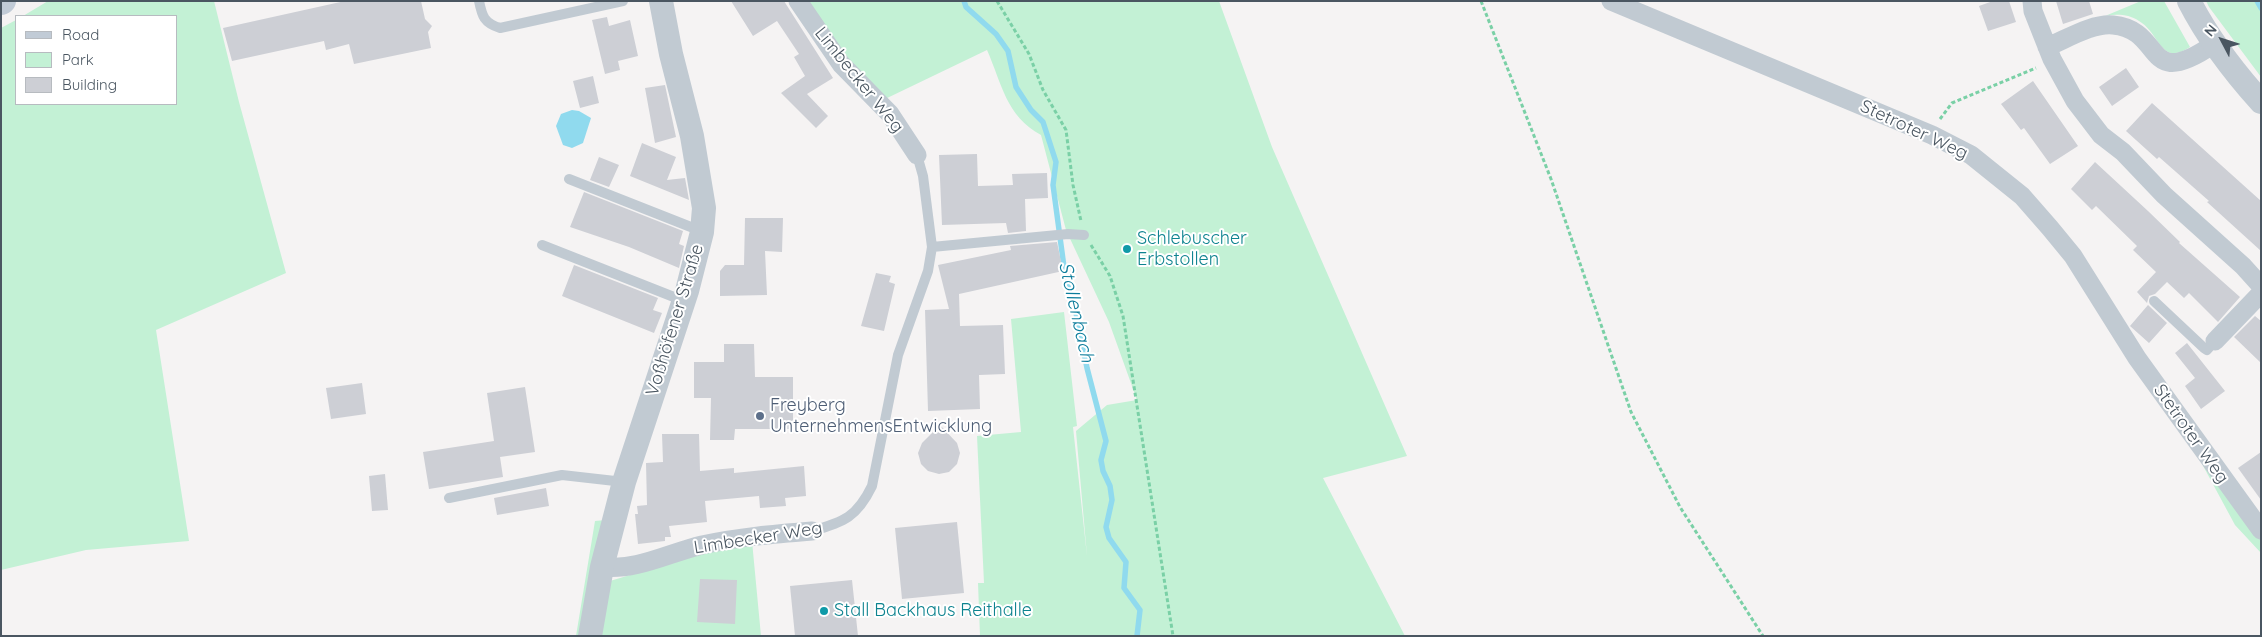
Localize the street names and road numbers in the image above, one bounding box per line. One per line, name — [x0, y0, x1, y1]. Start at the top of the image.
street label: Limbecker Weg — [810, 23, 908, 137]
street label: Stetroter Weg — [1857, 96, 1971, 164]
street label: Voßhöfener Straße — [642, 241, 708, 399]
street label: Stetroter Weg — [2149, 380, 2233, 488]
street label: Limbecker Weg — [692, 517, 824, 559]

